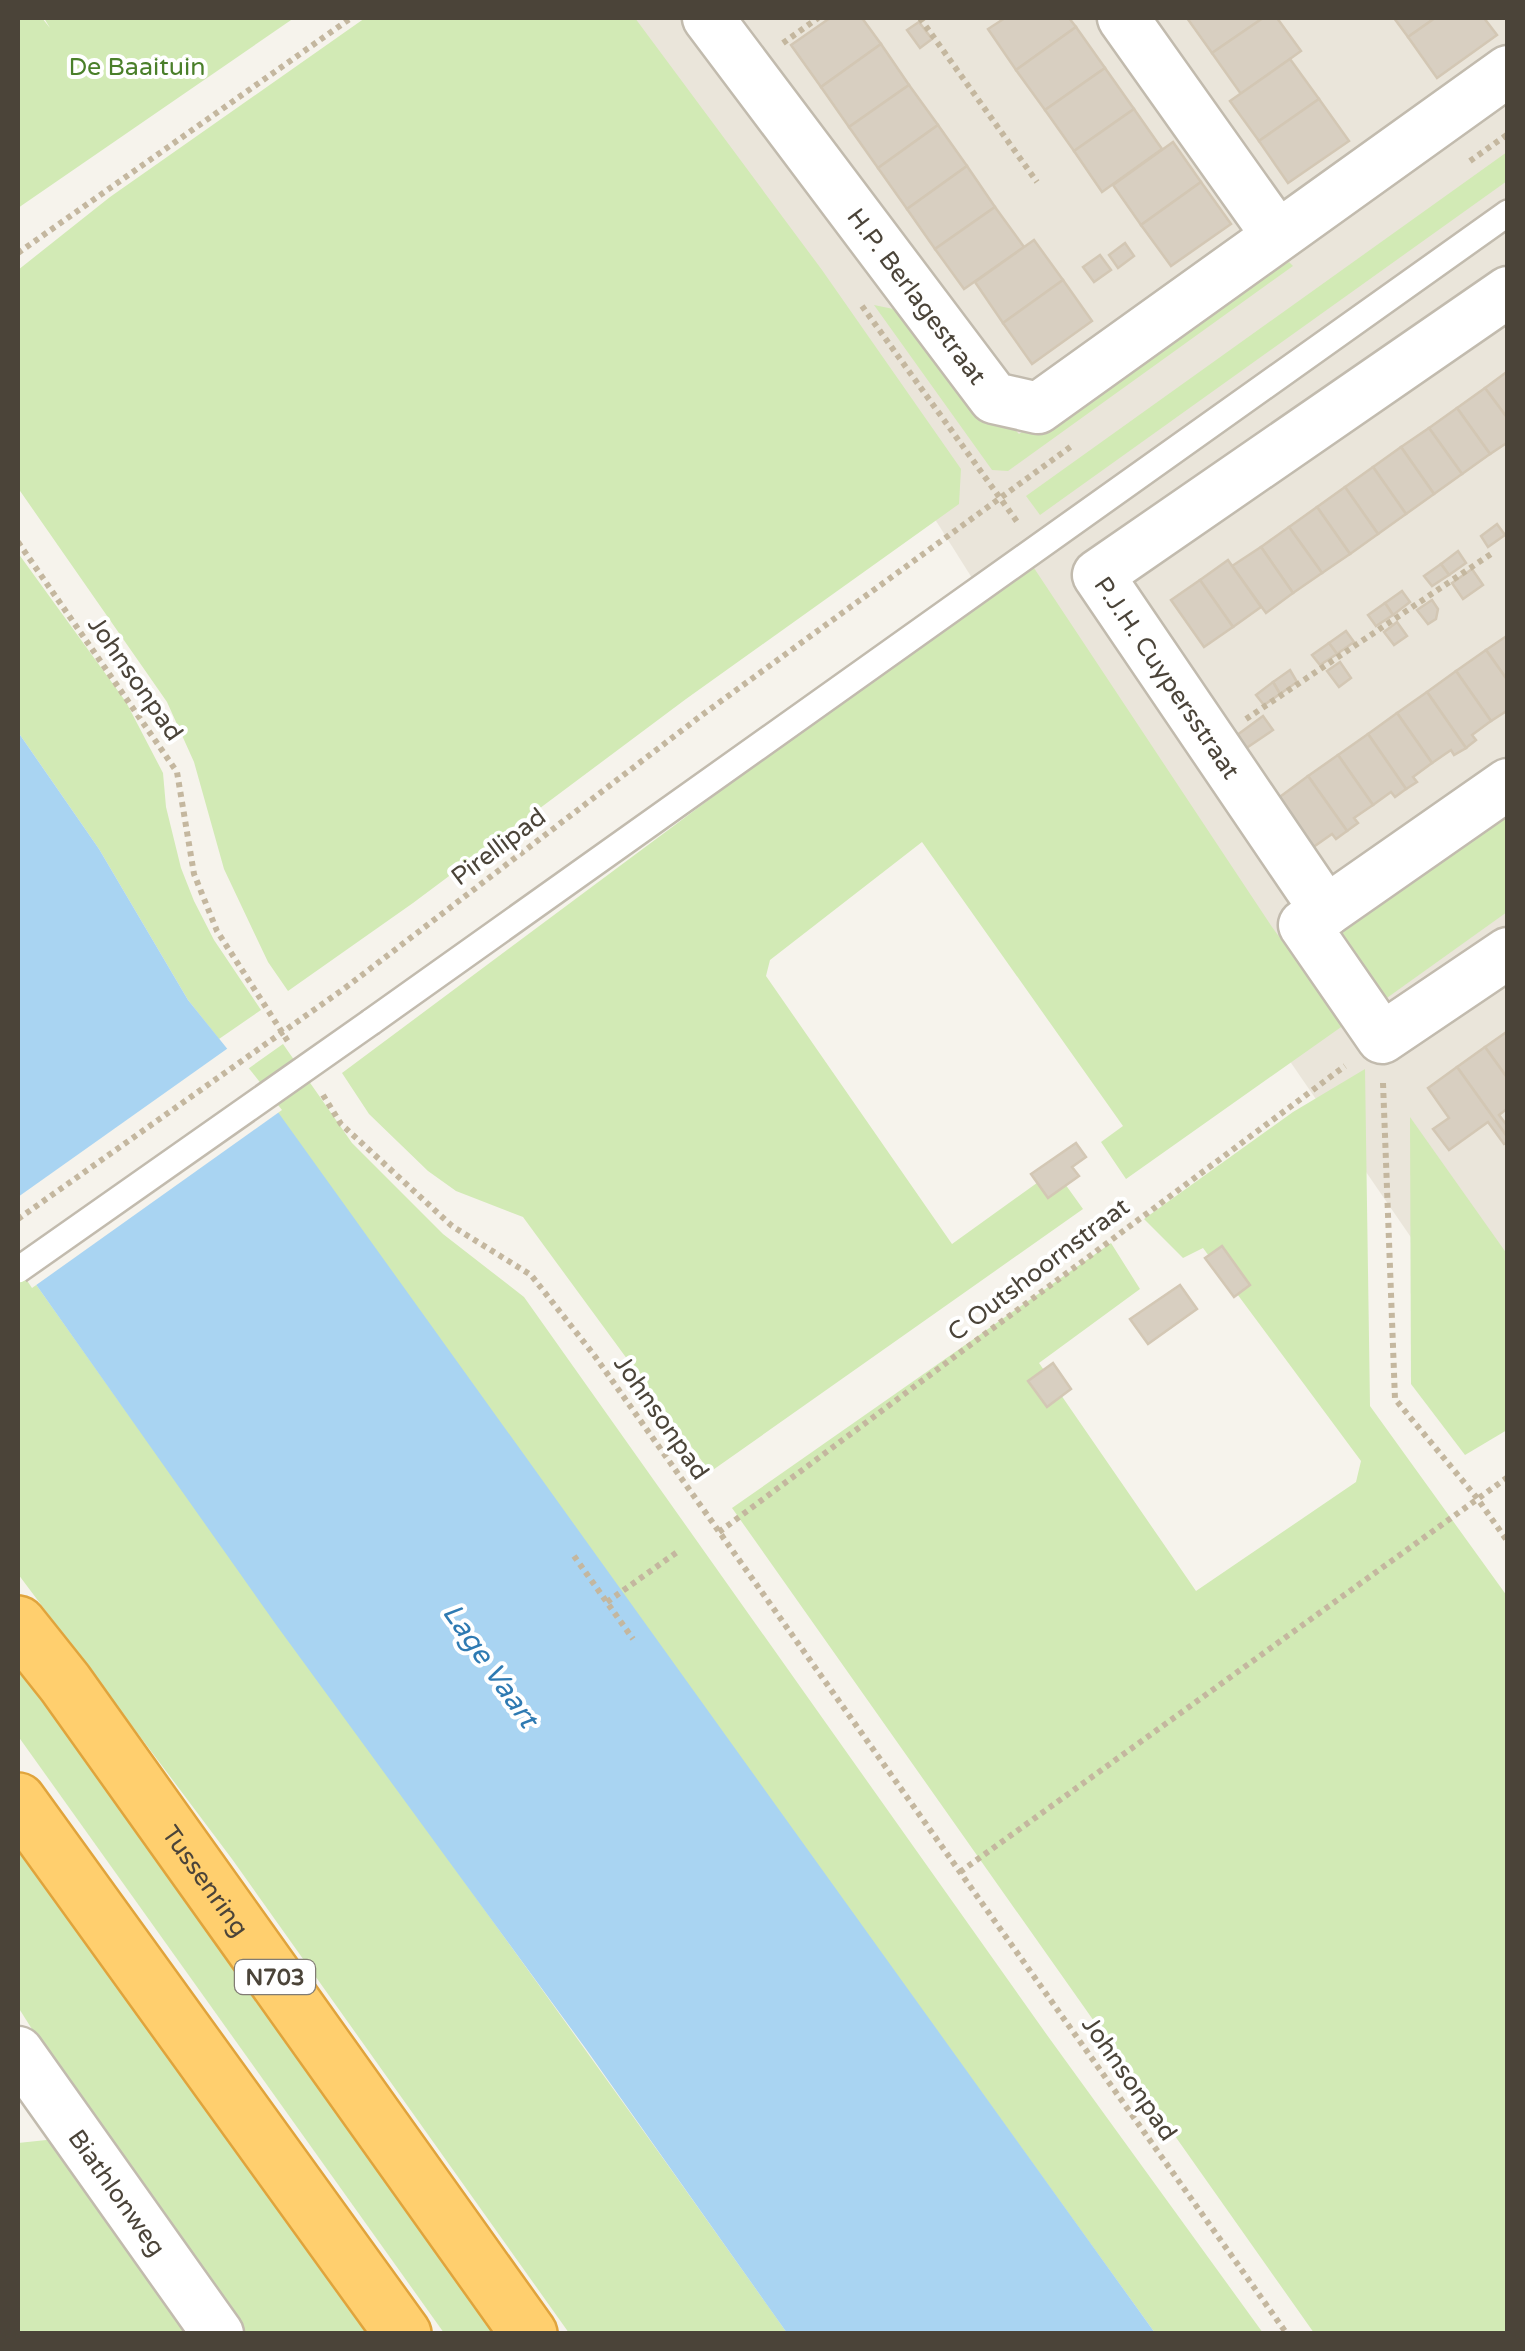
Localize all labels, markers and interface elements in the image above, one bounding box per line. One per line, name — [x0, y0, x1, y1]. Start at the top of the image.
park label: De Baaituin — [69, 52, 205, 82]
street label: H.P. Berlagestraat — [840, 203, 993, 391]
street label: P.J.H. Cuypersstraat — [1087, 571, 1246, 785]
street label: Johnsonpad — [81, 610, 189, 747]
street label: Pirellipad — [445, 802, 552, 892]
street label: C Outshoornstraat — [942, 1191, 1136, 1348]
street label: Johnsonpad — [607, 1349, 715, 1486]
water label: Lage Vaart — [435, 1597, 547, 1737]
street label: Tussenring — [155, 1820, 255, 1942]
road number: N703 — [235, 1960, 315, 1994]
street label: Johnsonpad — [1075, 2010, 1183, 2147]
street label: Biathlonweg — [62, 2124, 172, 2262]

